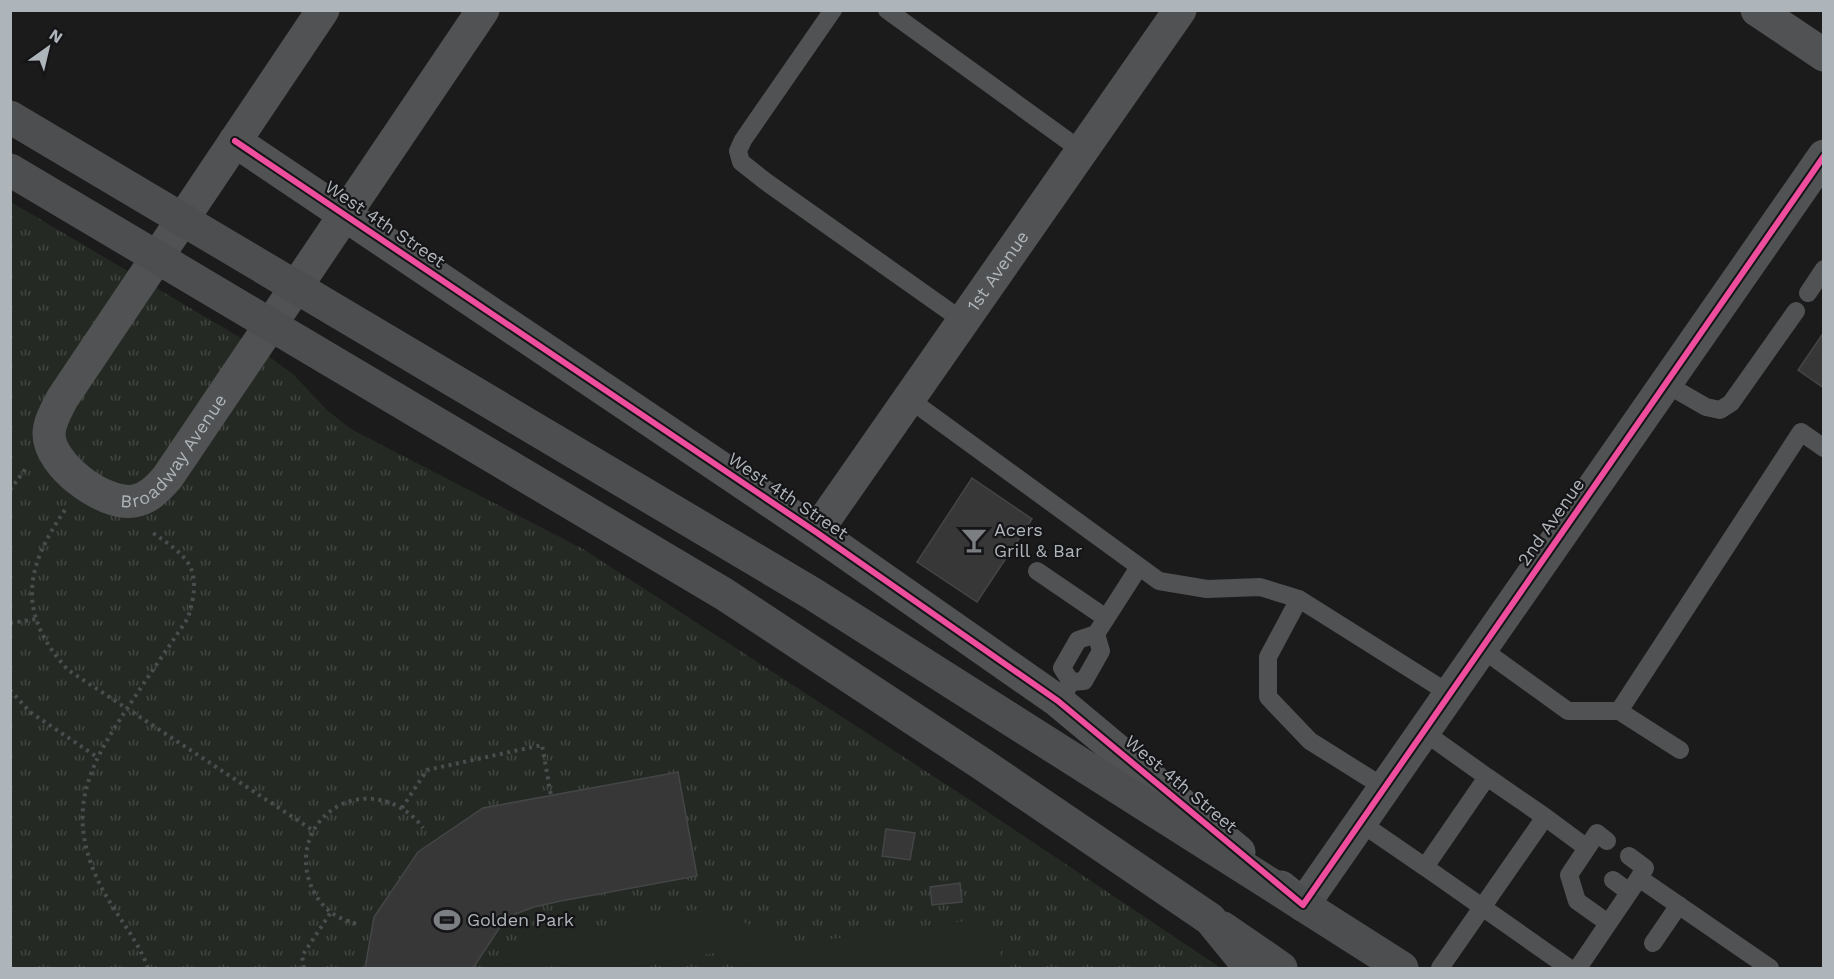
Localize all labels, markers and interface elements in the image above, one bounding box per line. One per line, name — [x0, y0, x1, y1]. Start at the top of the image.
north arrow — [18, 18, 78, 78]
text: N — [46, 25, 66, 47]
street label: West 4th Street — [321, 176, 450, 272]
street label: 1st Avenue — [962, 227, 1033, 315]
street label: Broadway Avenue — [120, 390, 231, 512]
street label: West 4th Street — [724, 448, 853, 544]
street label: 2nd Avenue — [1513, 474, 1588, 570]
place label: Acers Grill & Bar — [994, 519, 1082, 561]
bar icon: Acers Grill & Bar — [959, 525, 989, 555]
street label: West 4th Street — [1121, 730, 1242, 837]
sports icon: Golden Park — [432, 905, 462, 935]
place label: Golden Park — [467, 909, 574, 930]

